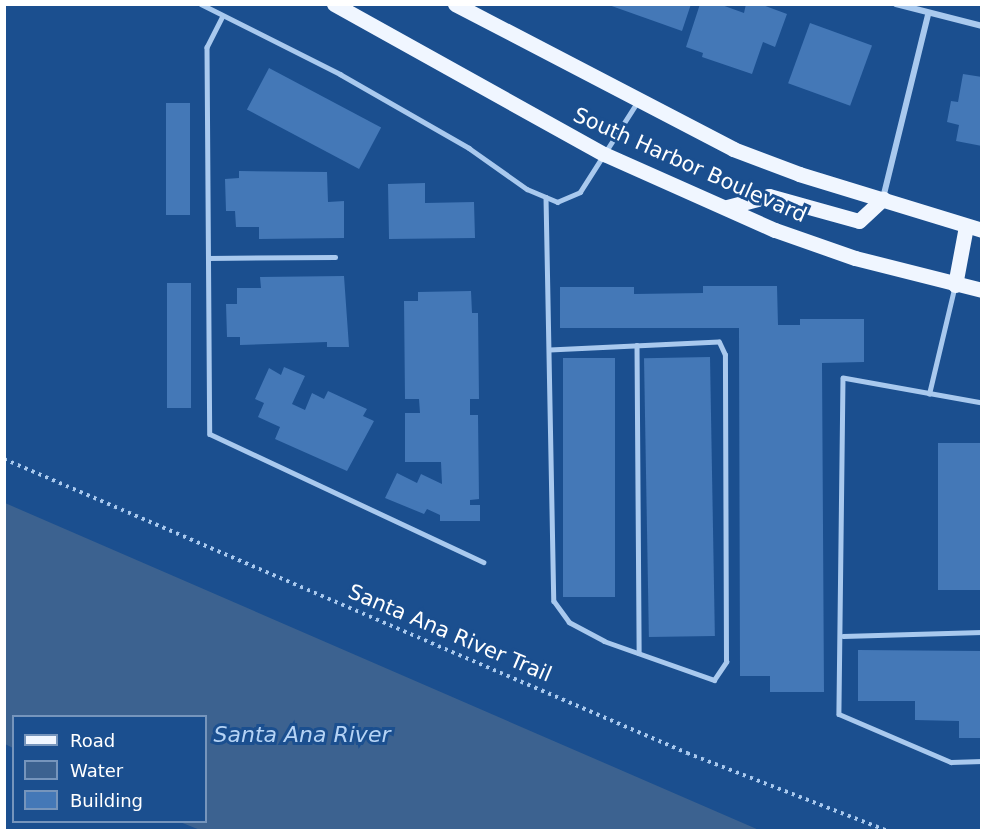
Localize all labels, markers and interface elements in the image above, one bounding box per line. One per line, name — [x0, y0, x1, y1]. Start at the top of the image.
street label: South Harbor Boulevard — [569, 102, 811, 228]
street label: Santa Ana River Trail — [345, 579, 555, 687]
legend — [12, 715, 207, 823]
water label: Santa Ana River — [214, 722, 390, 748]
text: Road — [70, 730, 115, 751]
text: Water — [70, 760, 123, 781]
text: Building — [70, 790, 143, 811]

